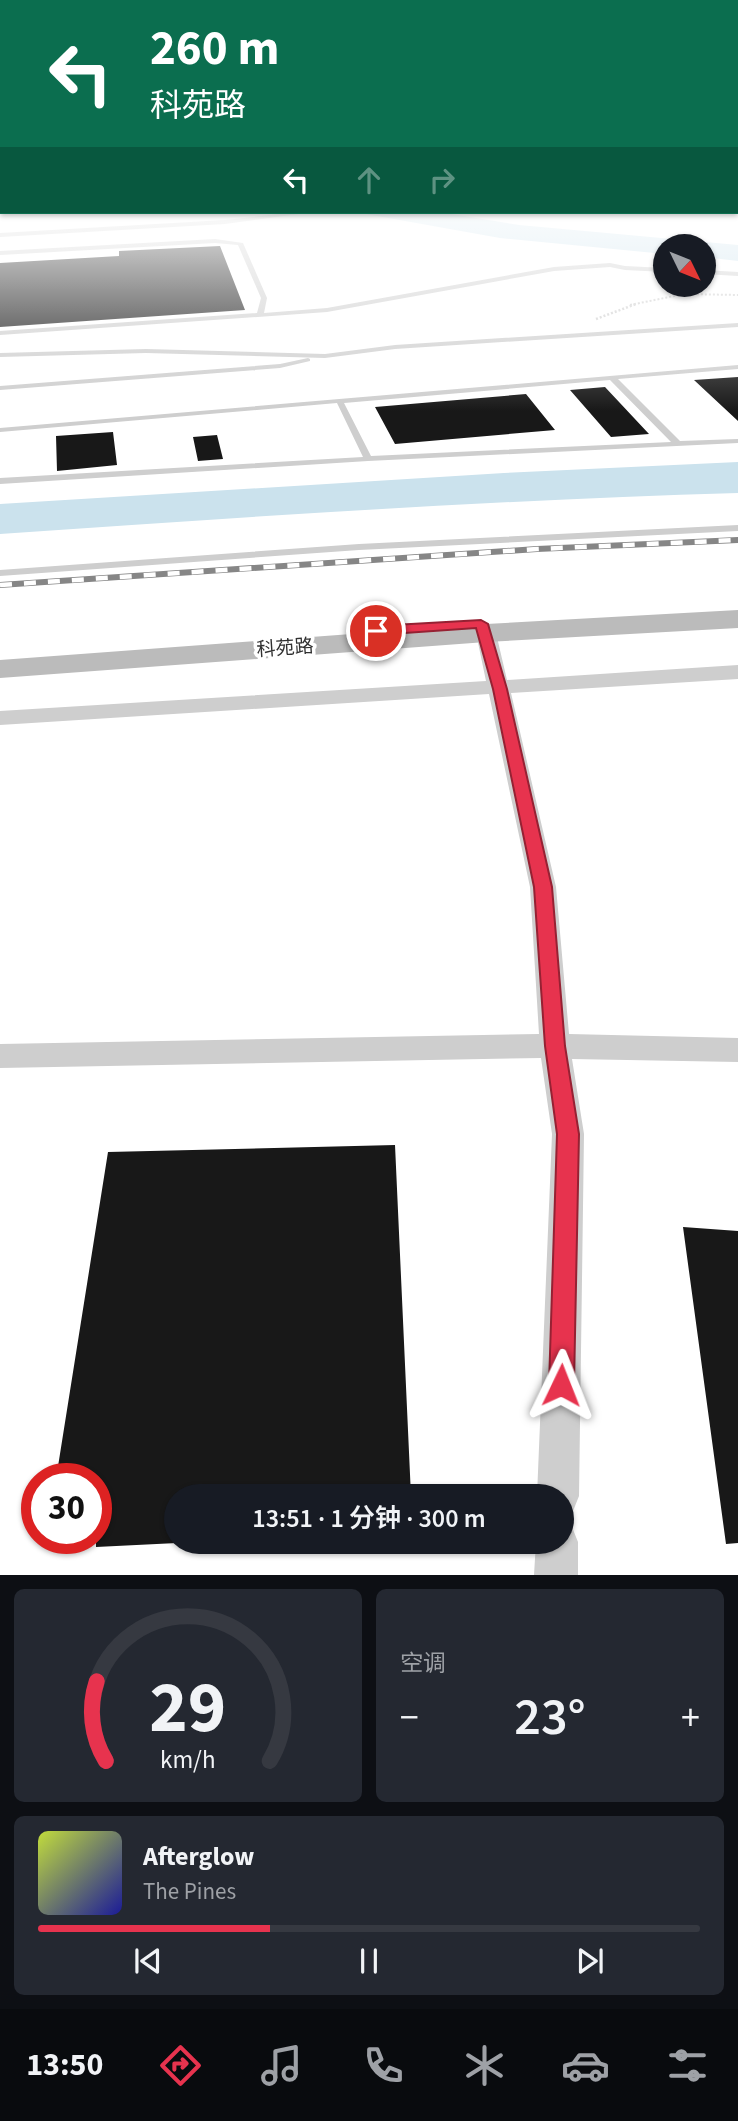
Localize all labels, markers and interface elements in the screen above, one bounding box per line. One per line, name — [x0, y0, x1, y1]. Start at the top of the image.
text: 260 m — [150, 14, 279, 84]
icon: left — [35, 28, 126, 119]
text: 科苑路 — [150, 83, 246, 129]
icon: left — [277, 161, 315, 199]
icon: ahead — [350, 161, 388, 199]
icon: right — [423, 161, 461, 199]
north arrow — [653, 234, 716, 298]
map controls — [653, 234, 716, 297]
pin — [346, 601, 406, 661]
icon: arrive — [357, 612, 395, 650]
street label: 科苑路 — [256, 633, 314, 664]
position arrow — [524, 1348, 598, 1422]
speed limit sign: 30 — [21, 1463, 112, 1554]
text: 13:51 · 1 分钟 · 300 m — [252, 1500, 486, 1537]
text: 空调 — [400, 1647, 446, 1680]
text: 29 — [150, 1657, 226, 1761]
text: 23° — [514, 1681, 586, 1755]
text: − — [400, 1691, 419, 1745]
text: + — [681, 1691, 700, 1745]
text: km/h — [160, 1742, 216, 1778]
text: Afterglow — [143, 1838, 254, 1875]
text: The Pines — [143, 1875, 236, 1908]
icon: previous — [129, 1942, 167, 1980]
icon: pause — [350, 1942, 388, 1980]
icon: next — [571, 1942, 609, 1980]
icon: directions — [156, 2041, 205, 2090]
icon: music — [257, 2041, 306, 2090]
icon: phone — [359, 2041, 408, 2090]
icon: climate — [460, 2041, 509, 2090]
icon: car — [561, 2041, 610, 2090]
icon: filters — [663, 2041, 712, 2090]
text: 13:50 — [26, 2042, 103, 2088]

